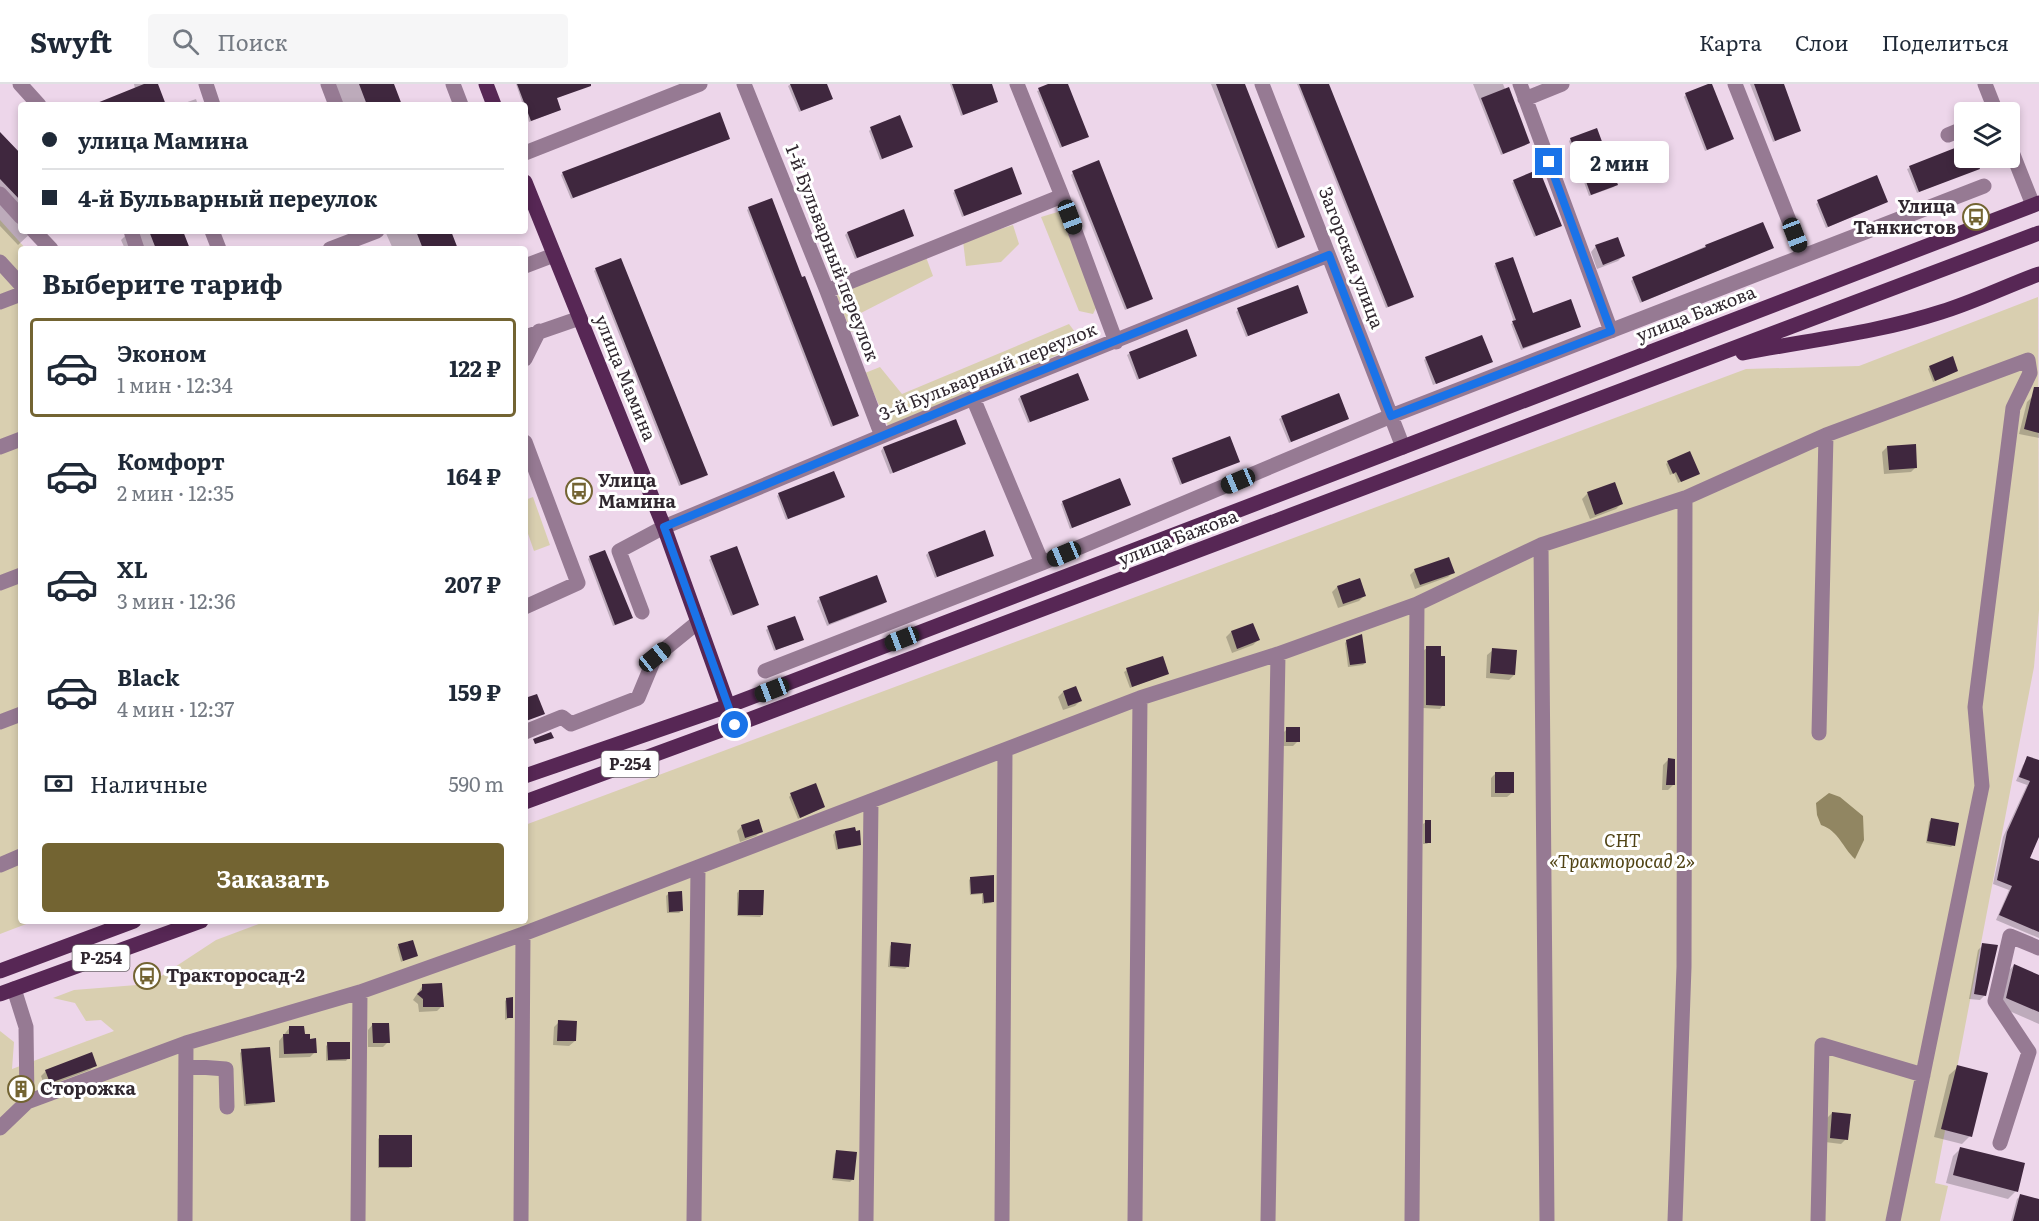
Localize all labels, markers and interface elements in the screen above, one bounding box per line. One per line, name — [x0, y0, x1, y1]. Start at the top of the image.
search box — [148, 14, 568, 68]
text: Swyft — [30, 20, 112, 62]
icon: search — [169, 25, 202, 58]
text: Поиск — [217, 25, 288, 58]
text: Карта — [1699, 26, 1762, 57]
text: Слои — [1795, 26, 1849, 57]
text: Поделиться — [1882, 26, 2009, 57]
map controls — [1954, 102, 2020, 168]
button: layers — [1954, 102, 2020, 168]
text: улица Мамина — [78, 123, 248, 156]
street label: 1-й Бульварный переулок — [780, 140, 887, 365]
callout: 2 мин — [1570, 141, 1669, 183]
text: 2 мин — [1590, 147, 1649, 177]
route end — [1535, 148, 1562, 175]
text: 4-й Бульварный переулок — [78, 181, 378, 214]
street label: Загорская улица — [1313, 183, 1392, 332]
place label: Улица Танкистов — [1853, 192, 1957, 240]
car — [1055, 197, 1085, 237]
bus stop icon: Улица Танкистов — [1961, 202, 1991, 232]
car — [1780, 215, 1810, 255]
text: Выберите тариф — [42, 262, 283, 302]
street label: улица Бажова — [1632, 277, 1759, 348]
street label: улица Мамина — [589, 310, 664, 445]
street label: 3-й Бульварный переулок — [875, 314, 1101, 427]
text: Эконом — [117, 336, 206, 369]
icon: car — [45, 341, 99, 395]
text: 122 ₽ — [449, 351, 501, 384]
text: 1 мин · 12:34 — [117, 369, 233, 399]
text: Комфорт — [117, 444, 225, 477]
icon: car — [45, 449, 99, 503]
text: 164 ₽ — [447, 459, 501, 492]
place label: Улица Мамина — [598, 466, 676, 514]
car — [1218, 466, 1258, 496]
bus stop icon: Улица Мамина — [564, 476, 594, 506]
text: 2 мин · 12:35 — [117, 477, 234, 507]
street label: улица Бажова — [1114, 501, 1241, 572]
car — [1044, 539, 1084, 569]
text: XL — [117, 552, 148, 585]
icon: car — [45, 557, 99, 611]
text: 207 ₽ — [445, 567, 501, 600]
text: 3 мин · 12:36 — [117, 585, 235, 615]
car — [882, 624, 922, 654]
car — [635, 639, 675, 675]
text: Black — [117, 660, 179, 693]
icon: car — [45, 665, 99, 719]
text: 159 ₽ — [448, 675, 501, 708]
car — [752, 675, 792, 705]
text: 4 мин · 12:37 — [117, 693, 234, 723]
route start — [721, 711, 748, 738]
road number: Р-254 — [602, 751, 658, 777]
icon: cash — [42, 767, 75, 800]
text: Наличные — [90, 767, 208, 800]
text: 590 m — [448, 768, 504, 798]
park label: СНТ «Тракторосад 2» — [1549, 826, 1695, 874]
button: Заказать — [42, 843, 504, 912]
road number: Р-254 — [72, 945, 130, 971]
bus stop icon: Тракторосад-2 — [132, 961, 162, 991]
place label: Тракторосад-2 — [166, 961, 305, 988]
building icon: Сторожка — [6, 1074, 36, 1104]
place label: Сторожка — [40, 1074, 137, 1101]

